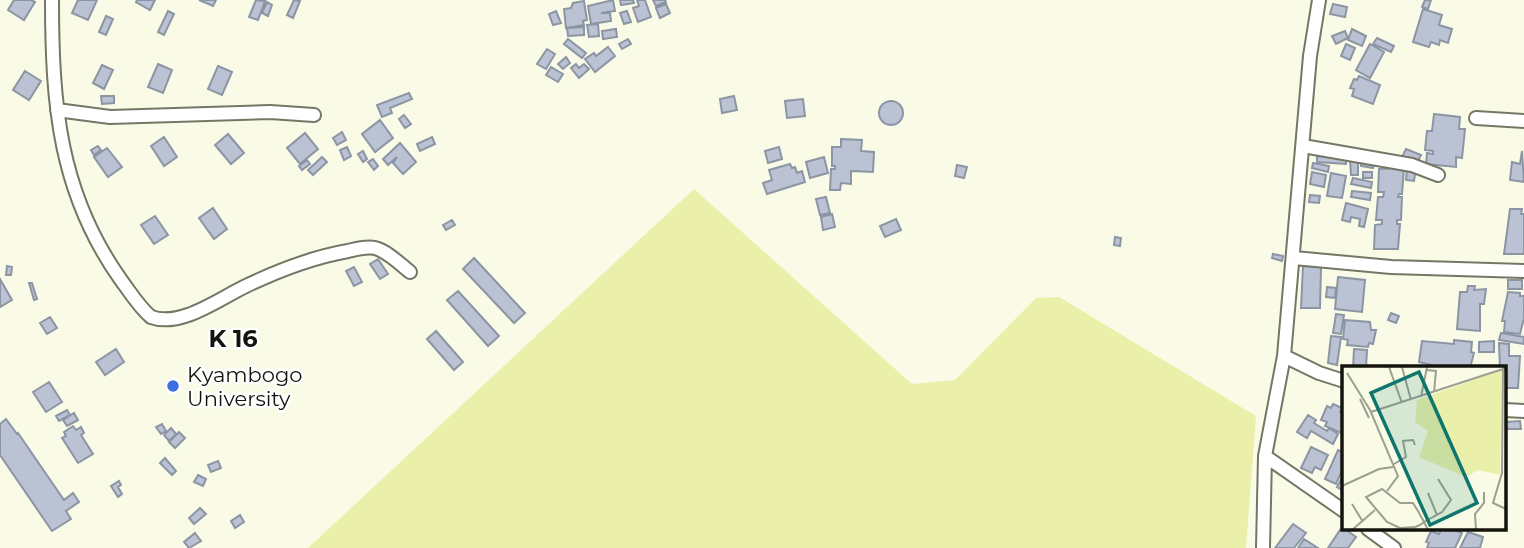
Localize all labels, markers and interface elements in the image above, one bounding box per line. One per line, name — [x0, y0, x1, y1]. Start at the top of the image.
district label: K 16 — [208, 324, 258, 353]
place label: Kyambogo University — [187, 362, 303, 411]
inset map — [1342, 366, 1506, 530]
marker: Kyambogo University — [165, 378, 181, 394]

